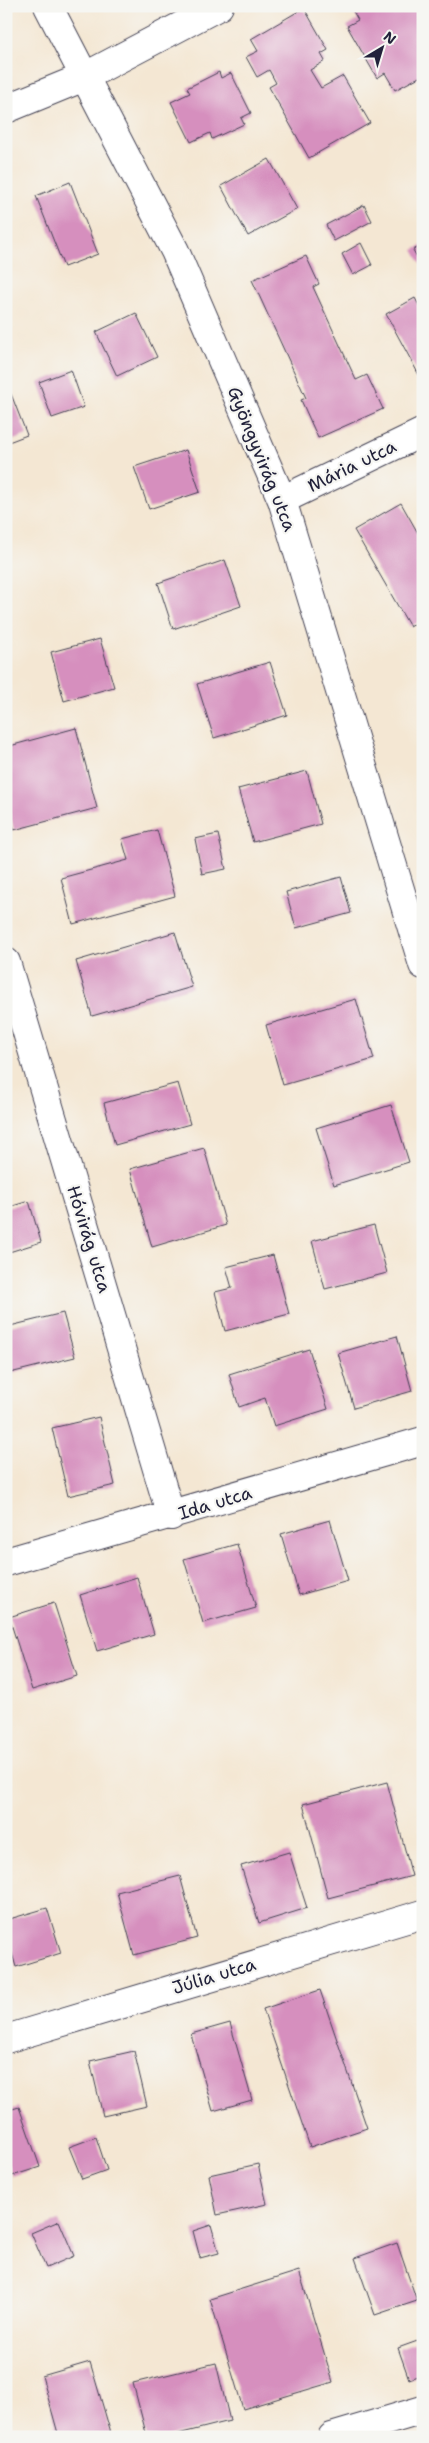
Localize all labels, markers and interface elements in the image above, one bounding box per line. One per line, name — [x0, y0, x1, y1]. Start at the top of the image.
north arrow — [356, 22, 406, 72]
text: N — [380, 27, 400, 48]
street label: Gyöngyvirág utca — [222, 383, 302, 535]
street label: Mária utca — [304, 434, 400, 498]
street label: Hóvirág utca — [61, 1182, 117, 1296]
street label: Ida utca — [175, 1480, 255, 1526]
street label: Júlia utca — [169, 1952, 259, 2000]

